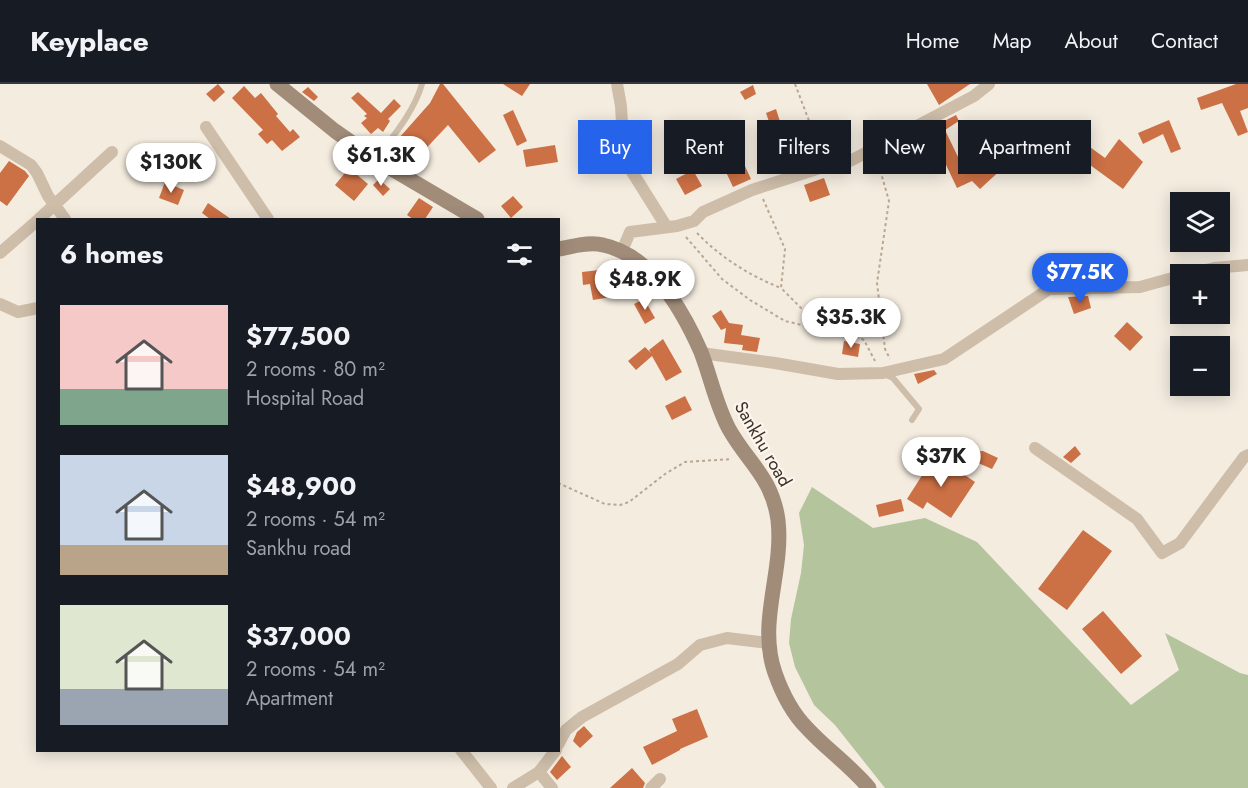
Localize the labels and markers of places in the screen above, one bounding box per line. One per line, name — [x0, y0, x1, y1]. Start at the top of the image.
pin: $61.3K — [332, 136, 430, 187]
pin: $130K — [129, 143, 213, 194]
pin: $77.5K — [1031, 253, 1129, 304]
pin: $48.9K — [596, 260, 694, 311]
pin: $35.3K — [802, 298, 900, 349]
pin: $37K — [905, 437, 977, 488]

